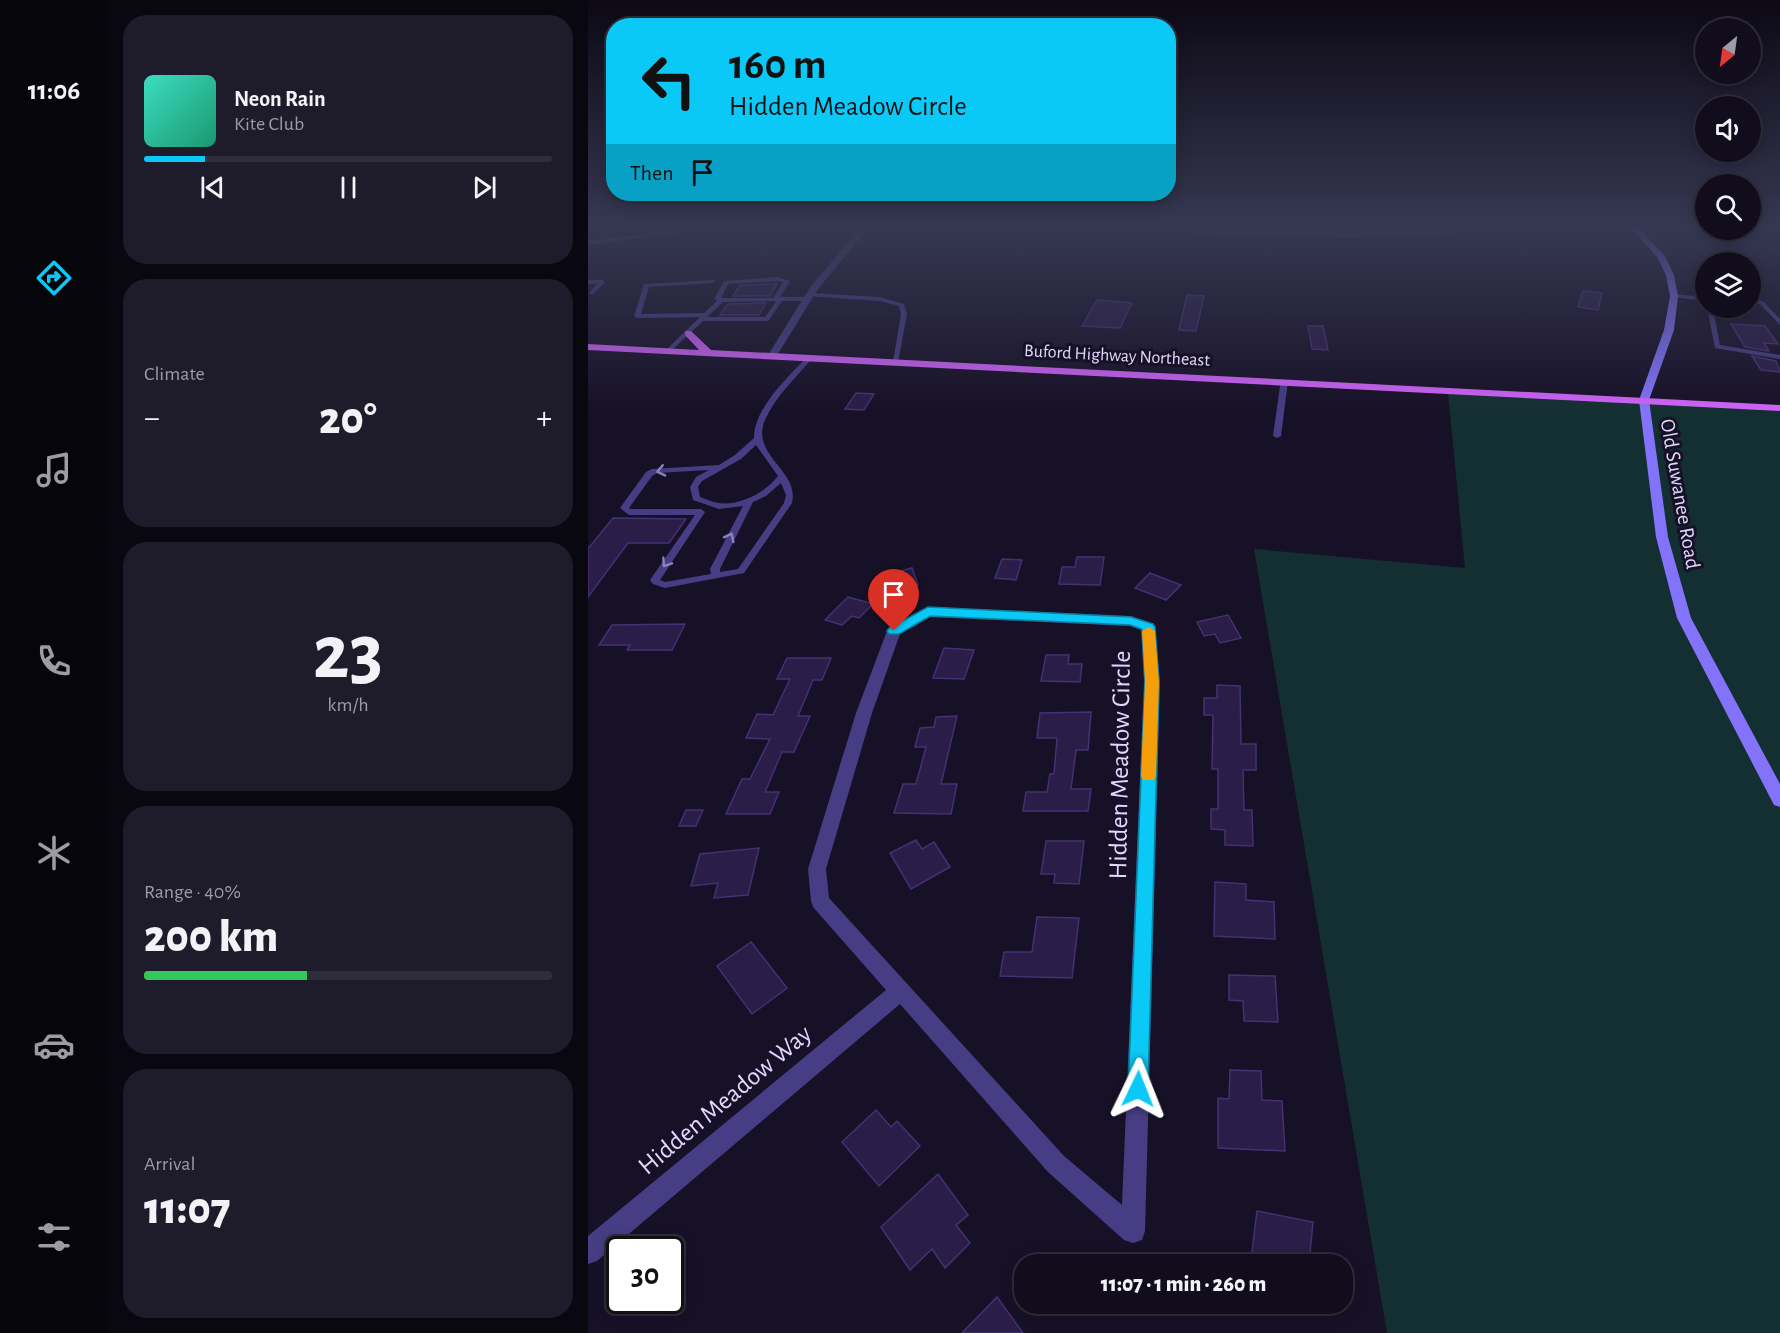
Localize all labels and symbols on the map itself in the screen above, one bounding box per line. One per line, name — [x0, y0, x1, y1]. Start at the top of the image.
north arrow — [1695, 18, 1761, 84]
street label: Buford Highway Northeast — [1024, 342, 1211, 370]
street label: Old Suwanee Road — [1656, 417, 1704, 571]
one-way arrow — [656, 464, 666, 477]
one-way arrow — [723, 533, 735, 544]
one-way arrow — [663, 557, 674, 568]
pin — [868, 569, 919, 631]
street label: Hidden Meadow Circle — [1105, 650, 1135, 880]
street label: Hidden Meadow Way — [634, 1020, 816, 1180]
position arrow — [1106, 1057, 1170, 1121]
speed limit sign: 30 — [606, 1236, 684, 1314]

